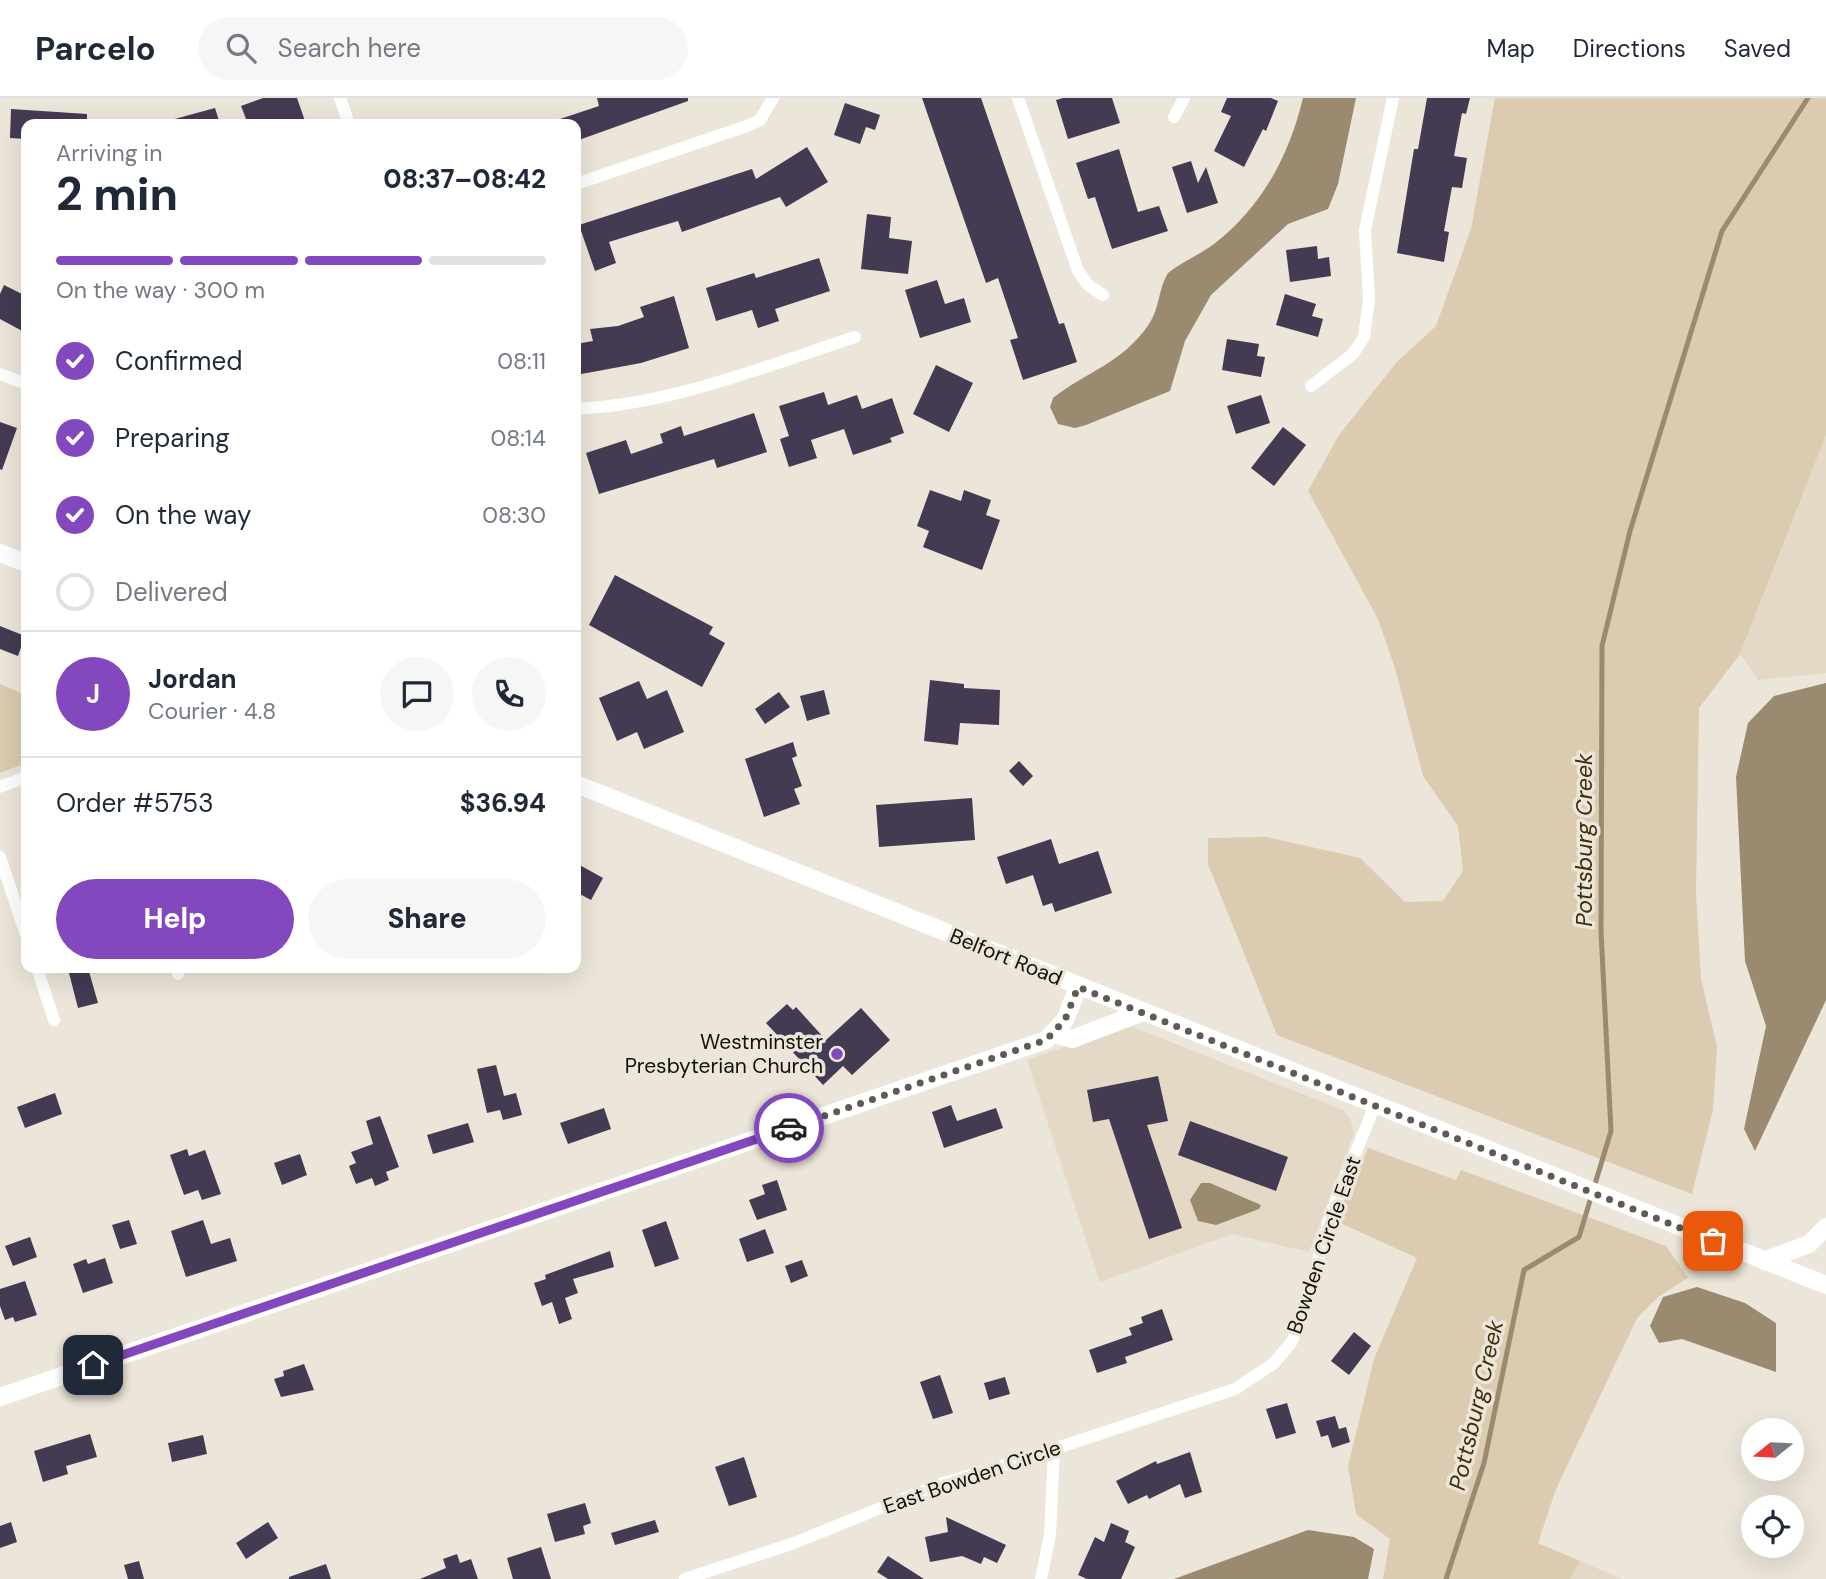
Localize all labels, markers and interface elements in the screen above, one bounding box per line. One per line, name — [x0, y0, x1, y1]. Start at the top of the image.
search box — [198, 17, 688, 80]
text: Parcelo — [35, 27, 156, 70]
icon: search — [222, 29, 260, 67]
text: Search here — [278, 31, 421, 65]
text: Map — [1487, 33, 1535, 64]
text: Directions — [1573, 33, 1686, 64]
text: Saved — [1724, 33, 1791, 64]
text: Arriving in — [56, 138, 162, 168]
text: 08:37–08:42 — [383, 162, 546, 196]
text: 2 min — [56, 164, 178, 224]
text: On the way · 300 m — [56, 275, 265, 305]
icon: check — [56, 342, 94, 380]
text: Confirmed — [115, 344, 242, 378]
text: 08:11 — [497, 346, 546, 376]
icon: check — [56, 419, 94, 457]
text: Preparing — [115, 421, 230, 455]
text: 08:14 — [491, 423, 546, 453]
icon: check — [56, 496, 94, 534]
text: On the way — [115, 498, 251, 532]
text: 08:30 — [482, 500, 546, 530]
text: Delivered — [115, 575, 228, 609]
button: chat — [380, 657, 454, 731]
button: phone — [472, 657, 546, 731]
text: Jordan — [148, 662, 237, 696]
text: J — [86, 677, 100, 711]
text: Courier · 4.8 — [148, 696, 276, 726]
water label: Pottsburg Creek — [1569, 753, 1599, 927]
text: Order #5753 — [56, 786, 214, 820]
text: $36.94 — [460, 786, 546, 820]
button: Help — [56, 879, 294, 959]
button: Share — [308, 879, 546, 959]
street label: Belfort Road — [946, 922, 1066, 992]
place label: Westminster Presbyterian Church — [625, 1028, 823, 1080]
marker: Westminster Presbyterian Church — [829, 1046, 845, 1062]
courier — [754, 1093, 824, 1163]
icon: car — [770, 1109, 808, 1147]
street label: Bowden Circle East — [1280, 1152, 1368, 1338]
pin — [1683, 1211, 1743, 1271]
icon: bag — [1694, 1222, 1732, 1260]
water label: Pottsburg Creek — [1442, 1317, 1510, 1493]
pin — [63, 1335, 123, 1395]
icon: home — [74, 1346, 112, 1384]
north arrow — [1741, 1418, 1804, 1480]
map controls — [1741, 1418, 1804, 1558]
street label: East Bowden Circle — [879, 1433, 1065, 1521]
button: locate — [1741, 1495, 1804, 1558]

